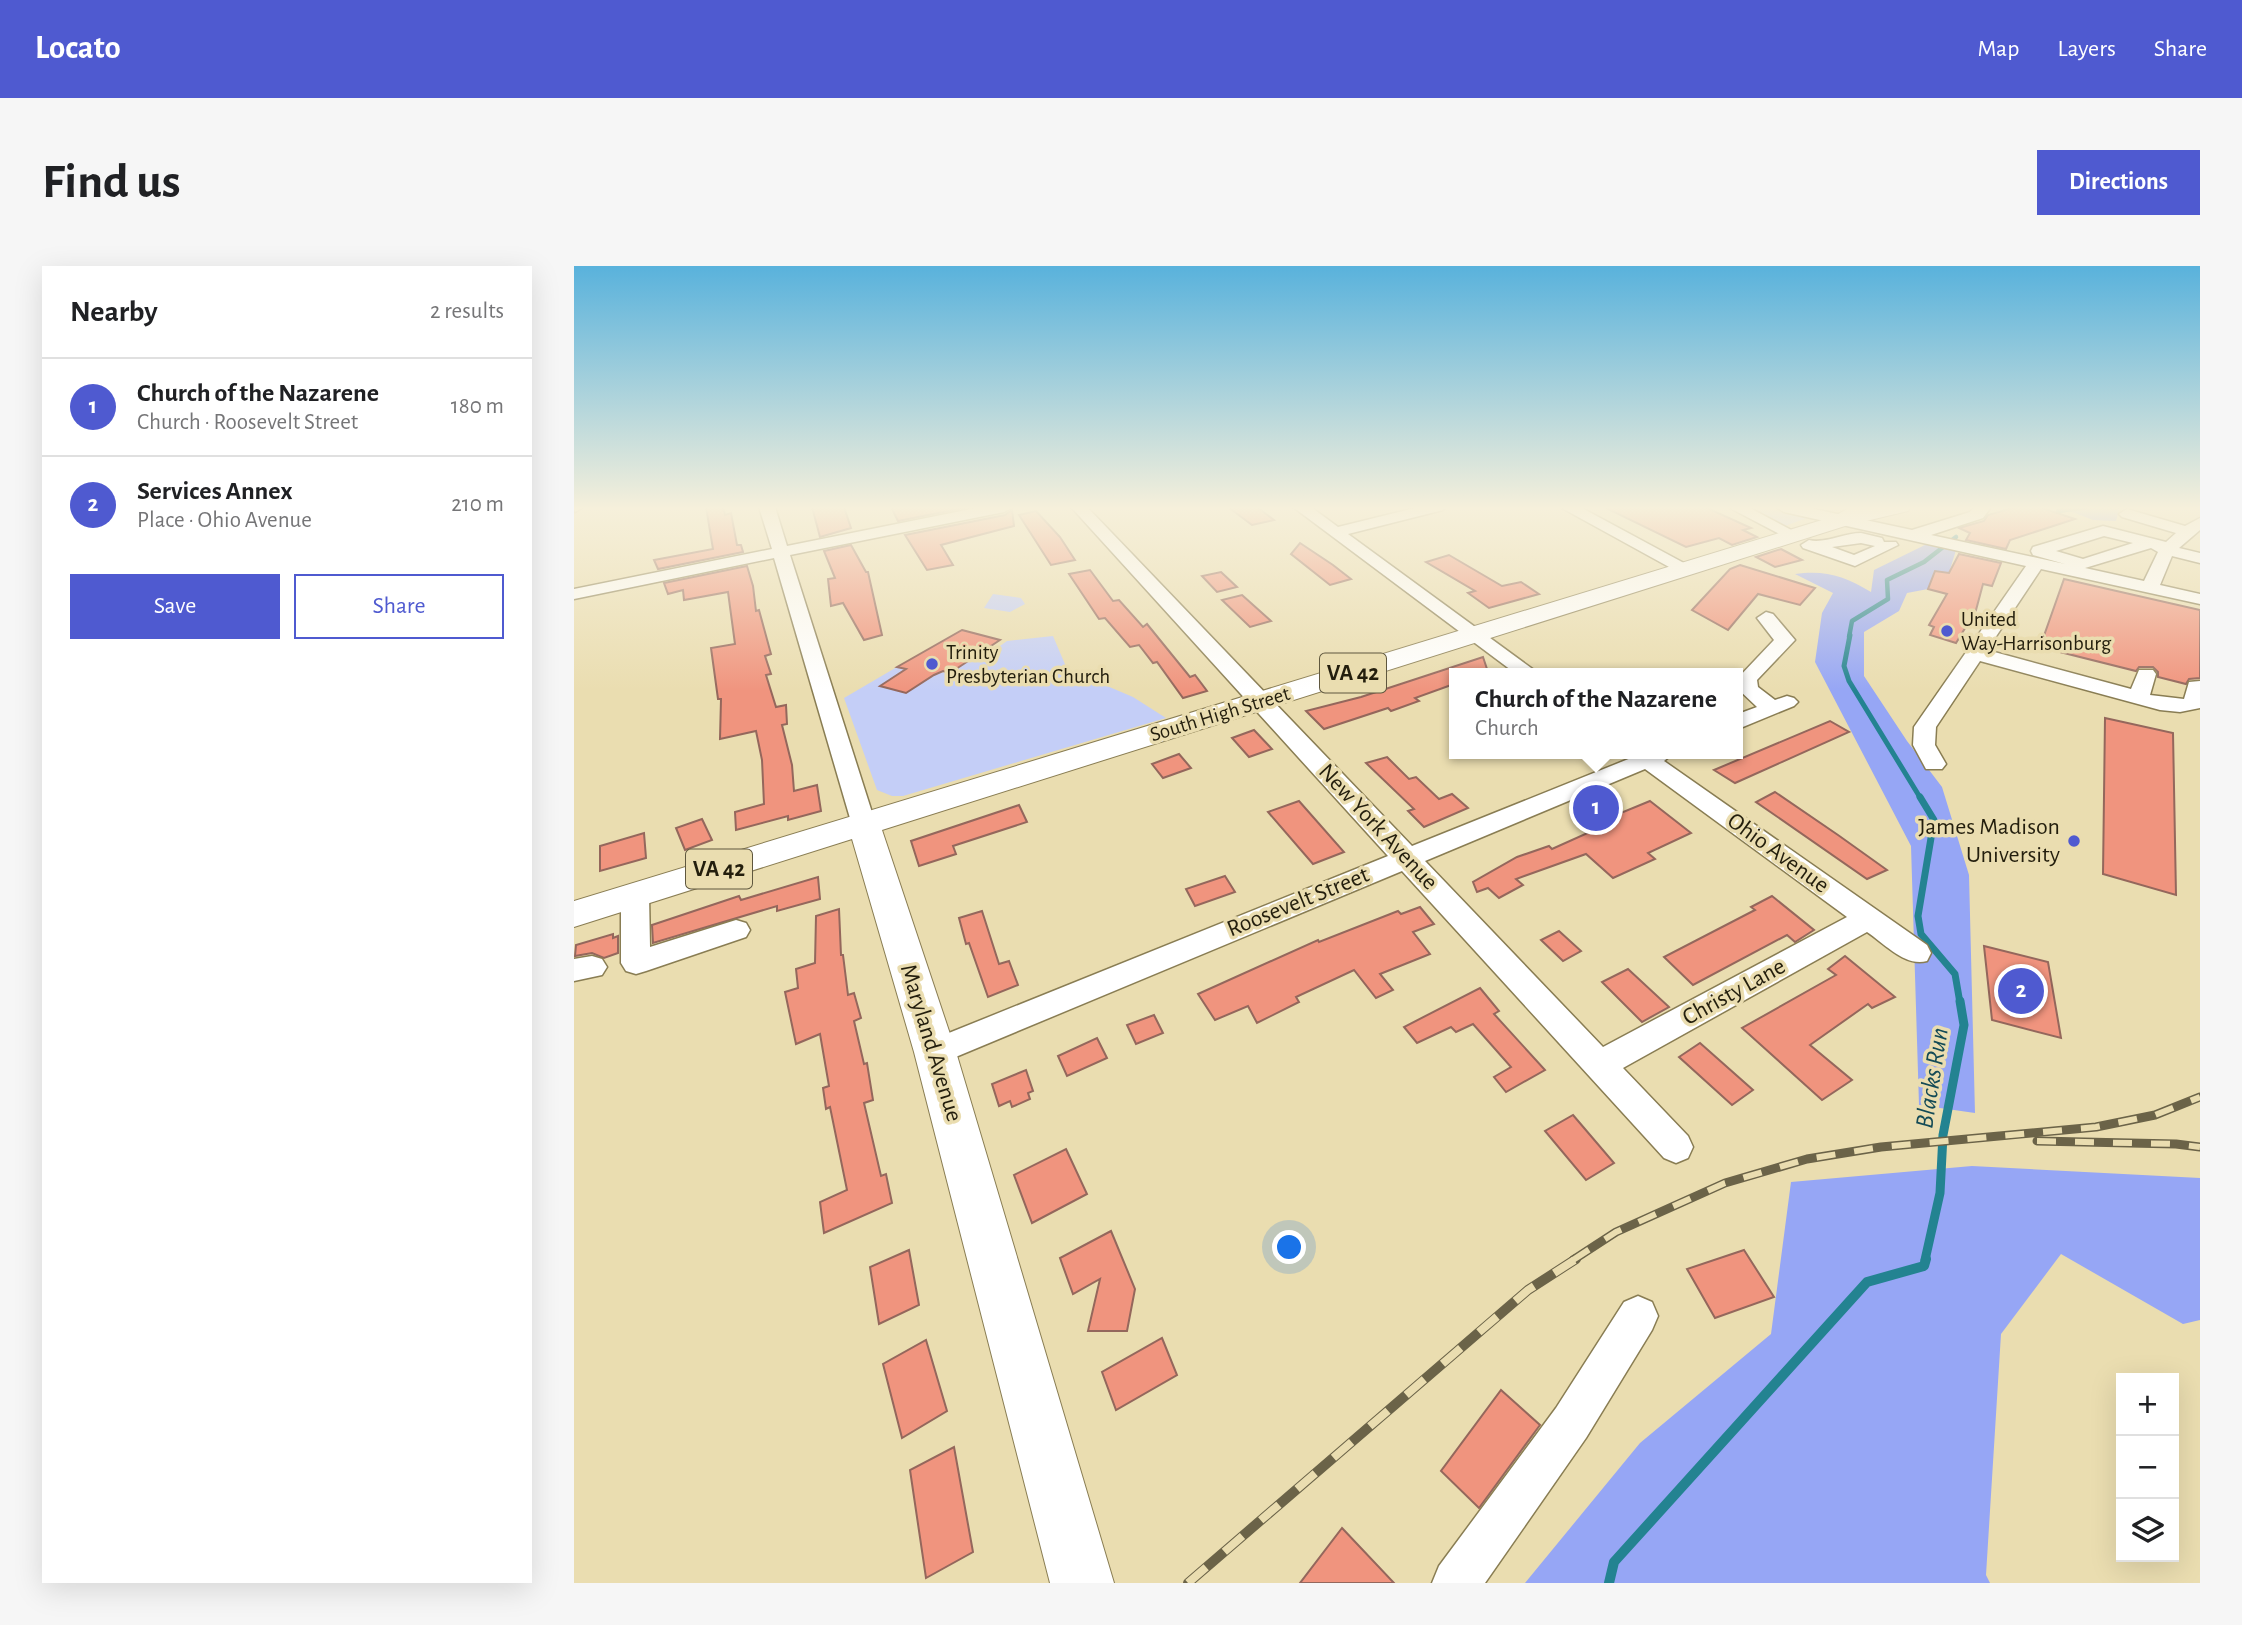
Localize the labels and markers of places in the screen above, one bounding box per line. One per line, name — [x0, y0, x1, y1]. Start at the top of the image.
place label: United Way-Harrisonburg — [1961, 609, 2112, 654]
marker: United Way-Harrisonburg — [1939, 623, 1955, 639]
place label: Trinity Presbyterian Church — [946, 642, 1110, 687]
marker: Trinity Presbyterian Church — [924, 656, 940, 672]
pin: 1 — [1573, 782, 1619, 834]
place label: James Madison University — [1918, 815, 2060, 867]
marker: James Madison University — [2066, 833, 2082, 849]
pin: 2 — [1998, 965, 2044, 1017]

